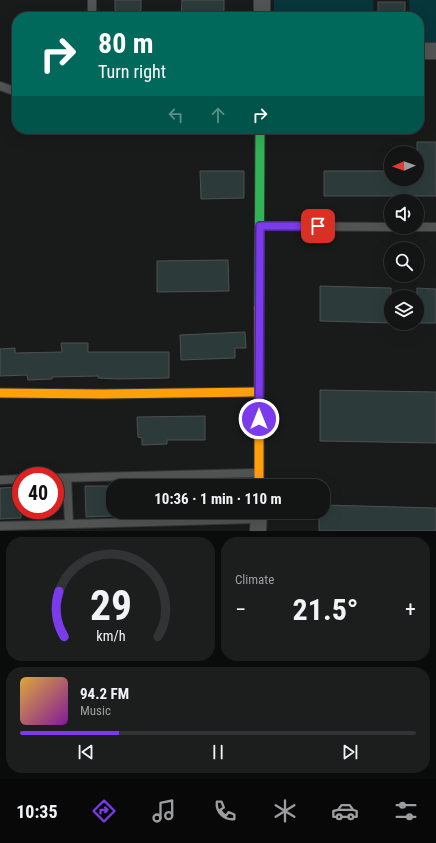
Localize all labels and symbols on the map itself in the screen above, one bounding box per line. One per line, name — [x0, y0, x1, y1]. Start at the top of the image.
north arrow — [384, 146, 424, 186]
pin — [301, 209, 335, 243]
position arrow — [238, 398, 280, 440]
speed limit sign: 40 — [12, 467, 64, 519]

